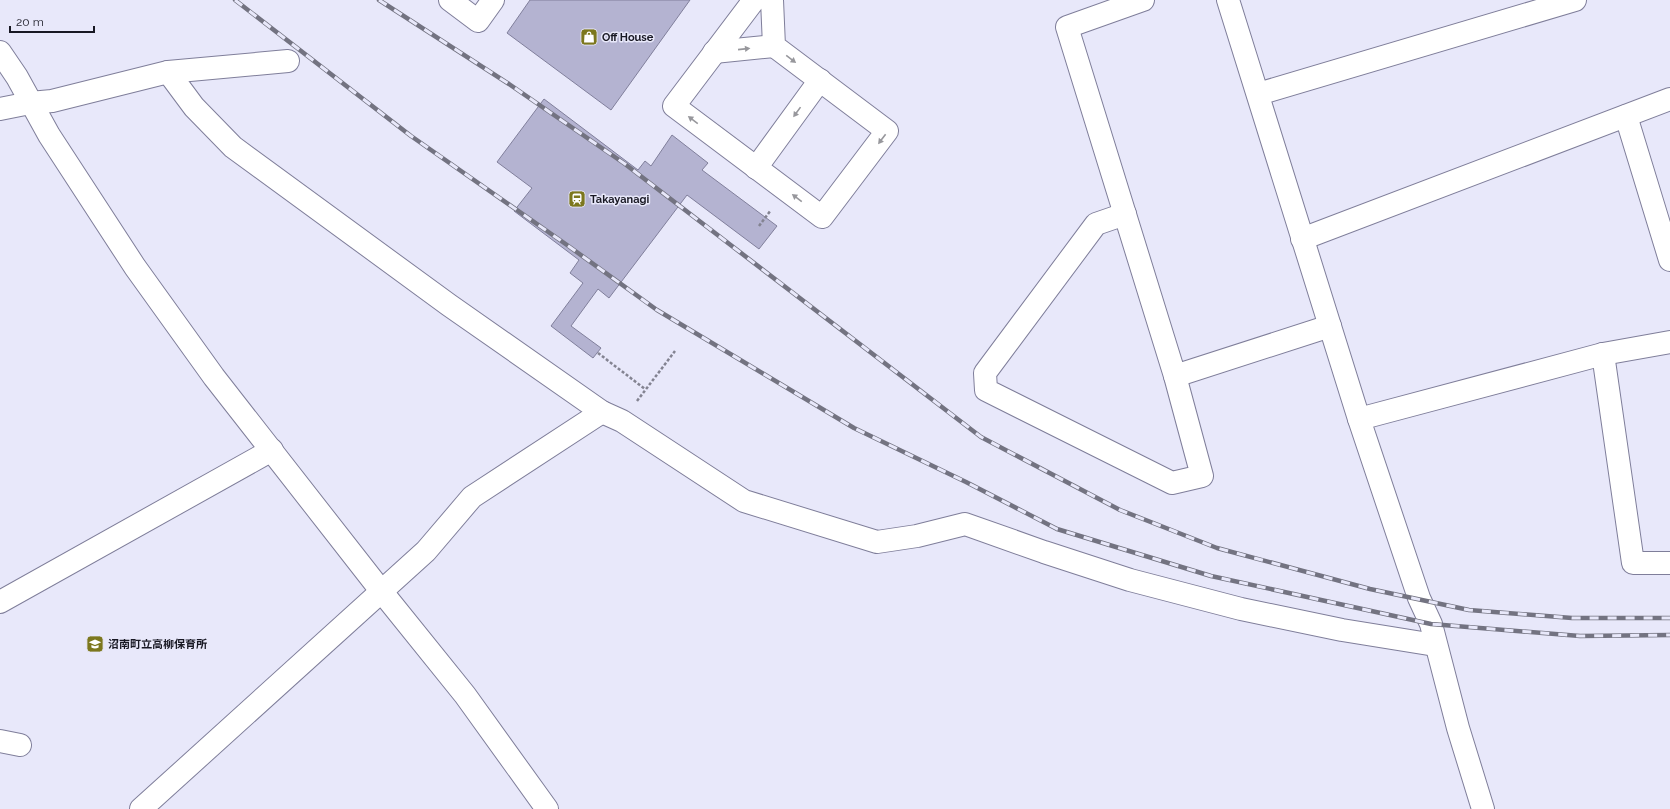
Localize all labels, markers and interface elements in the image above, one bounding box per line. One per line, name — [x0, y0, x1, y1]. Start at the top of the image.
scale bar — [10, 8, 94, 34]
text: 20 m — [16, 15, 44, 29]
shop icon: Off House — [579, 27, 599, 47]
place label: Off House — [602, 31, 654, 44]
one-way arrow — [738, 45, 750, 52]
one-way arrow — [786, 54, 796, 62]
one-way arrow — [793, 106, 801, 117]
one-way arrow — [687, 116, 698, 124]
one-way arrow — [877, 133, 886, 144]
station icon: Takayanagi — [567, 189, 587, 209]
place label: Takayanagi — [590, 193, 650, 206]
one-way arrow — [792, 194, 802, 202]
school or university icon: 沼南町立高柳保育所 — [85, 634, 105, 654]
place label: 沼南町立高柳保育所 — [108, 638, 207, 651]

